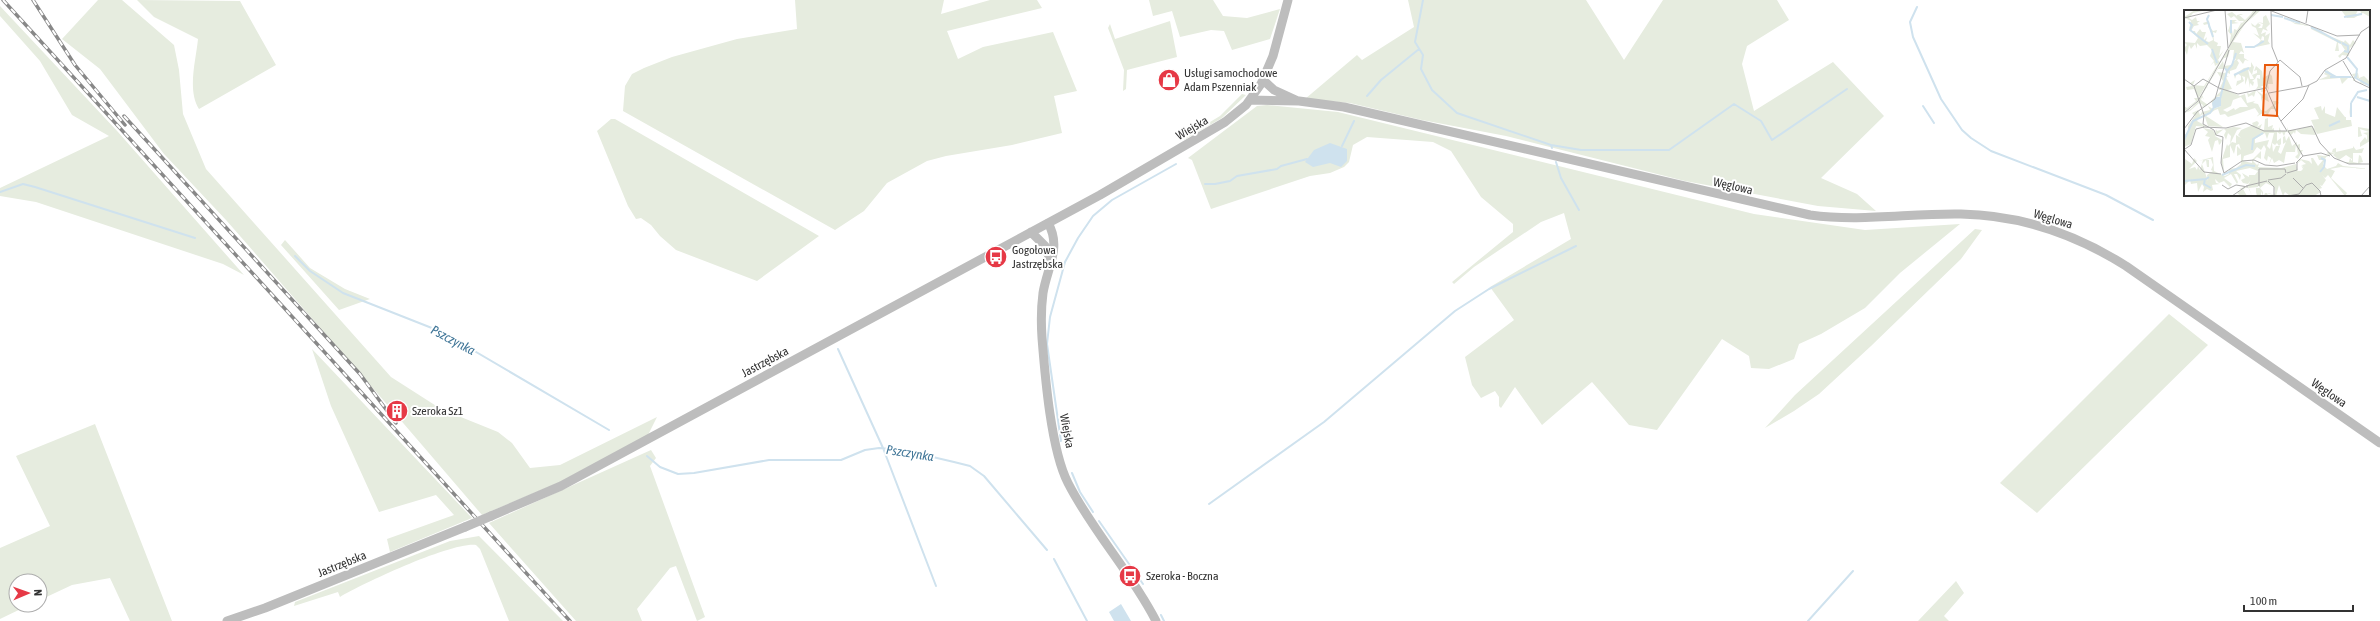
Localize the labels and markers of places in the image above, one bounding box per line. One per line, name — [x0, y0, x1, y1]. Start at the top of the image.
place label: Usługi samochodowe Adam Pszenniak — [1184, 66, 1278, 94]
shop icon: Usługi samochodowe Adam Pszenniak — [1156, 67, 1182, 93]
place label: Gogołowa Jastrzębska — [1012, 243, 1063, 271]
bus stop icon: Gogołowa Jastrzębska — [983, 244, 1009, 270]
building icon: Szeroka Sz1 — [384, 398, 410, 424]
place label: Szeroka Sz1 — [412, 404, 464, 418]
bus stop icon: Szeroka - Boczna — [1117, 563, 1143, 589]
place label: Szeroka - Boczna — [1146, 569, 1219, 583]

